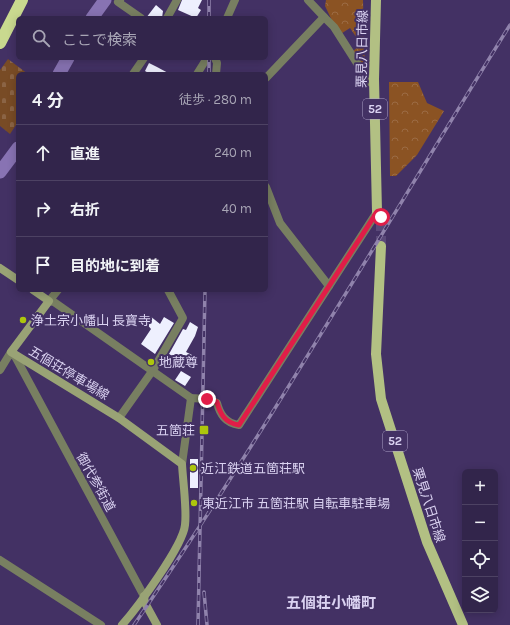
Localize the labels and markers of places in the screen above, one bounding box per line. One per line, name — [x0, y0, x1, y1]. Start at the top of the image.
place label: 浄土宗小幡山 長寶寺 — [31, 313, 151, 328]
marker: 浄土宗小幡山 長寶寺 — [18, 315, 28, 325]
place label: 地蔵尊 — [159, 355, 198, 370]
marker: 地蔵尊 — [146, 357, 156, 367]
place label: 五箇荘 — [156, 423, 195, 438]
marker: 五箇荘 — [198, 424, 210, 436]
place label: 近江鉄道五箇荘駅 — [201, 461, 305, 476]
marker: 近江鉄道五箇荘駅 — [188, 463, 198, 473]
place label: 東近江市 五箇荘駅 自転車駐車場 — [202, 496, 390, 511]
marker: 東近江市 五箇荘駅 自転車駐車場 — [189, 498, 199, 508]

